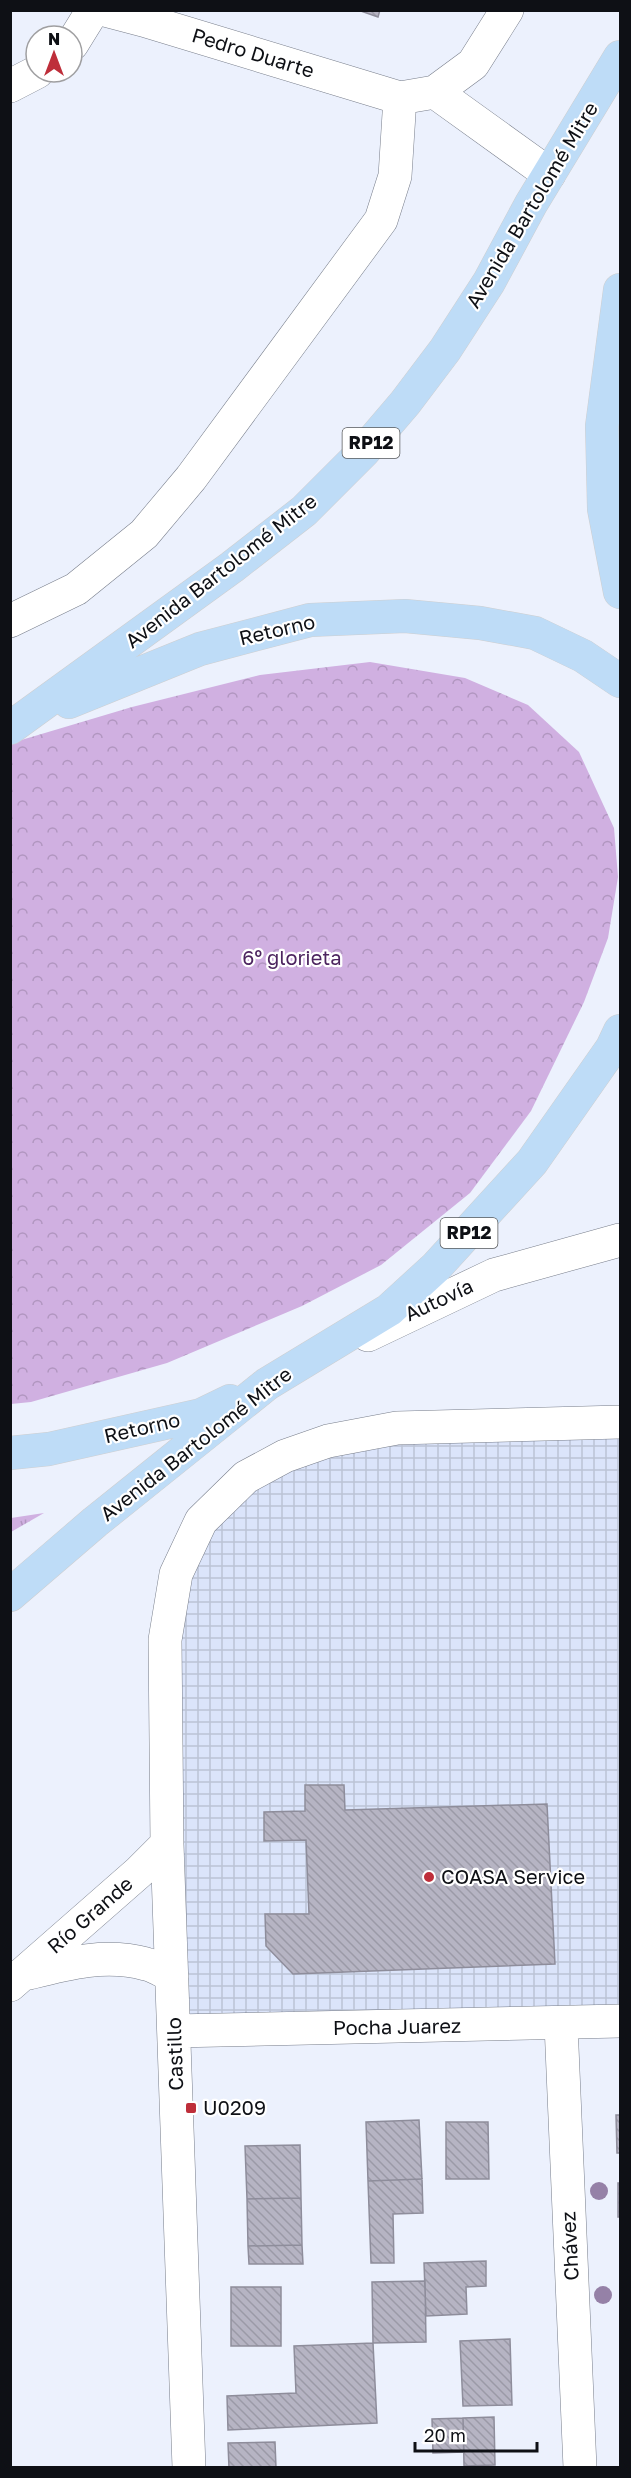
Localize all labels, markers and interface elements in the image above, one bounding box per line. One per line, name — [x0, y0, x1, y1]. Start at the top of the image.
street label: Pedro Duarte — [189, 22, 317, 82]
north arrow — [24, 24, 84, 84]
text: N — [48, 29, 60, 49]
street label: Avenida Bartolomé Mitre — [460, 97, 602, 312]
road number: RP12 — [342, 428, 400, 458]
street label: Avenida Bartolomé Mitre — [120, 488, 321, 652]
street label: Retorno — [237, 609, 317, 649]
park label: 6º glorieta — [242, 945, 342, 969]
road number: RP12 — [440, 1218, 498, 1248]
street label: Autovía — [401, 1273, 477, 1325]
street label: Avenida Bartolomé Mitre — [95, 1361, 296, 1525]
street label: Retorno — [102, 1407, 182, 1447]
place label: COASA Service — [441, 1864, 585, 1888]
marker: COASA Service — [422, 1870, 436, 1884]
street label: Río Grande — [42, 1871, 137, 1958]
street label: Pocha Juarez — [333, 2013, 461, 2039]
street label: Castillo — [161, 2017, 187, 2091]
place label: U0209 — [203, 2095, 266, 2119]
marker: U0209 — [184, 2101, 198, 2115]
street label: Chávez — [555, 2211, 583, 2281]
scale bar — [415, 2415, 536, 2453]
text: 20 m — [424, 2424, 466, 2446]

